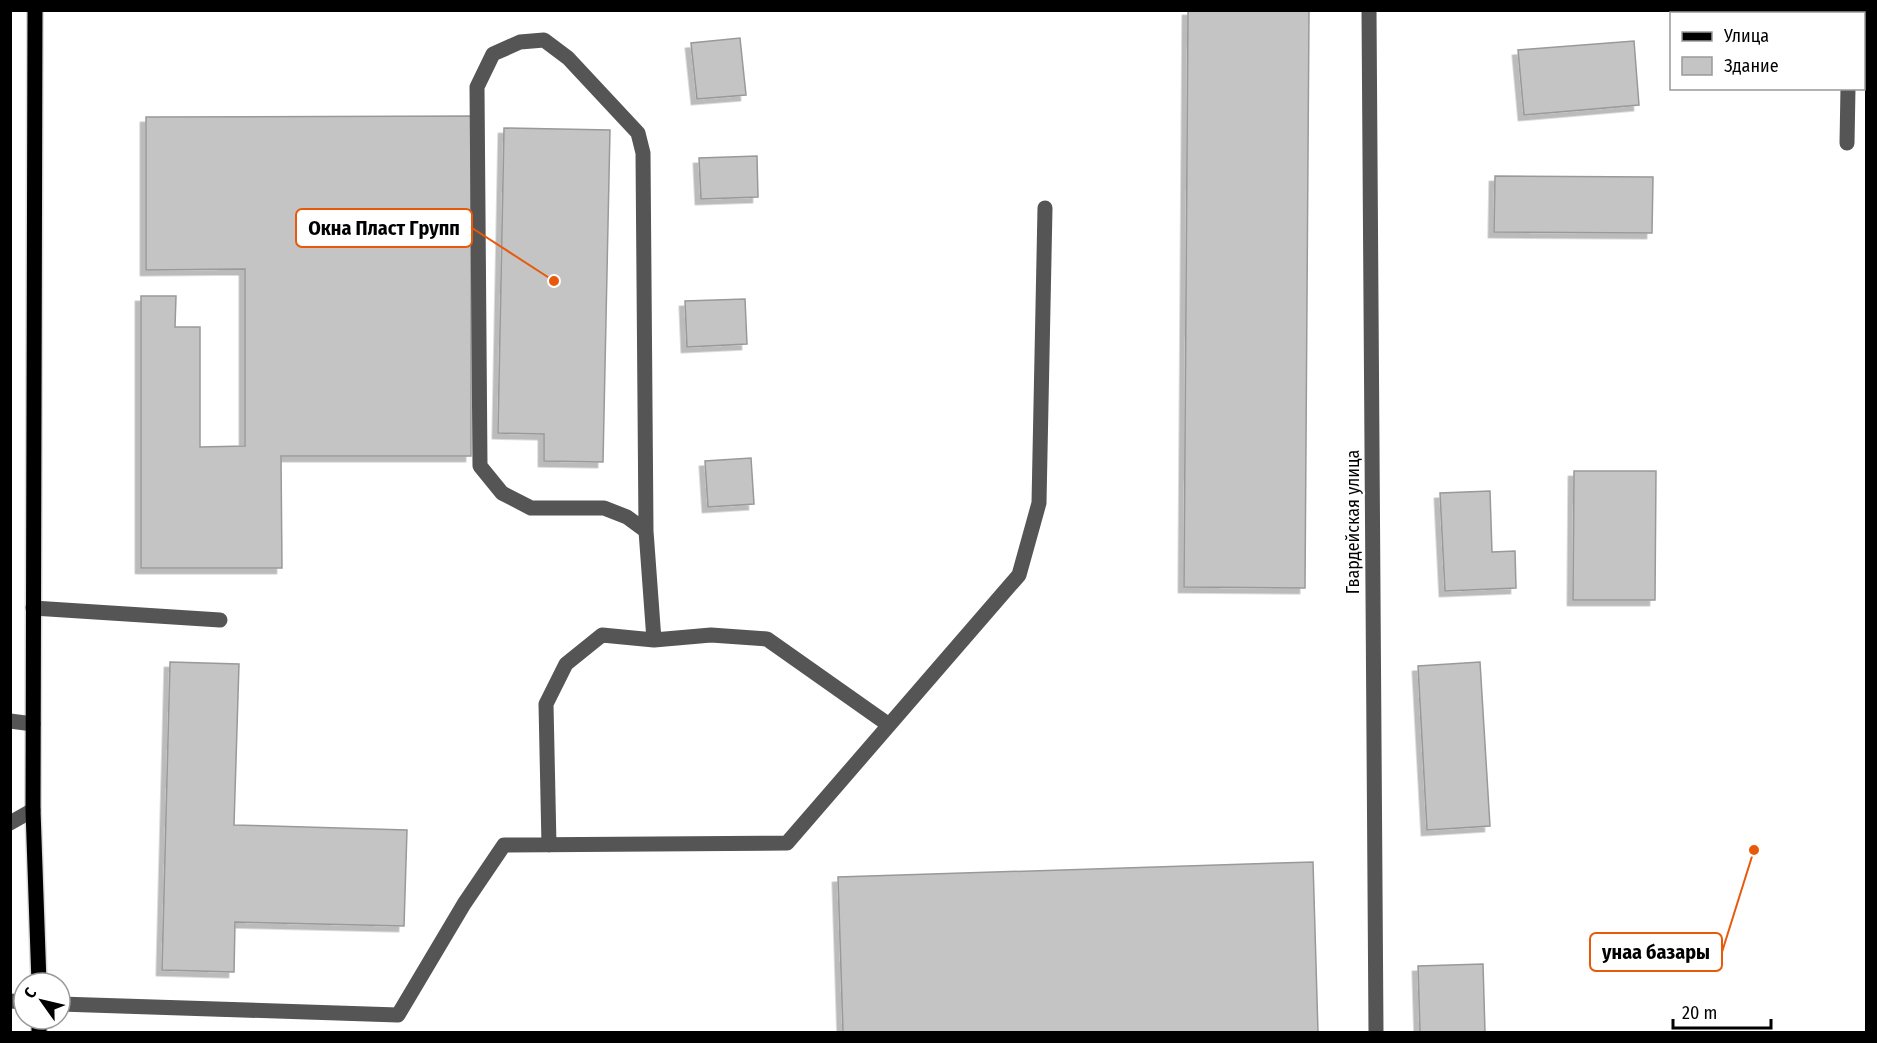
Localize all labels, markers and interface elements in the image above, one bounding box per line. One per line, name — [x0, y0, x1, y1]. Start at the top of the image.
legend — [1670, 12, 1865, 90]
text: Улица — [1723, 25, 1769, 47]
text: Здание — [1724, 55, 1779, 77]
callout: Окна Пласт Групп — [296, 209, 472, 247]
text: Окна Пласт Групп — [308, 216, 460, 240]
street label: Гвардейская улица — [1342, 450, 1364, 594]
callout: унаа базары — [1590, 933, 1722, 971]
text: унаа базары — [1601, 940, 1710, 964]
north arrow — [12, 971, 72, 1031]
text: С — [20, 984, 41, 1002]
scale bar — [1673, 992, 1770, 1030]
text: 20 m — [1682, 1002, 1717, 1024]

